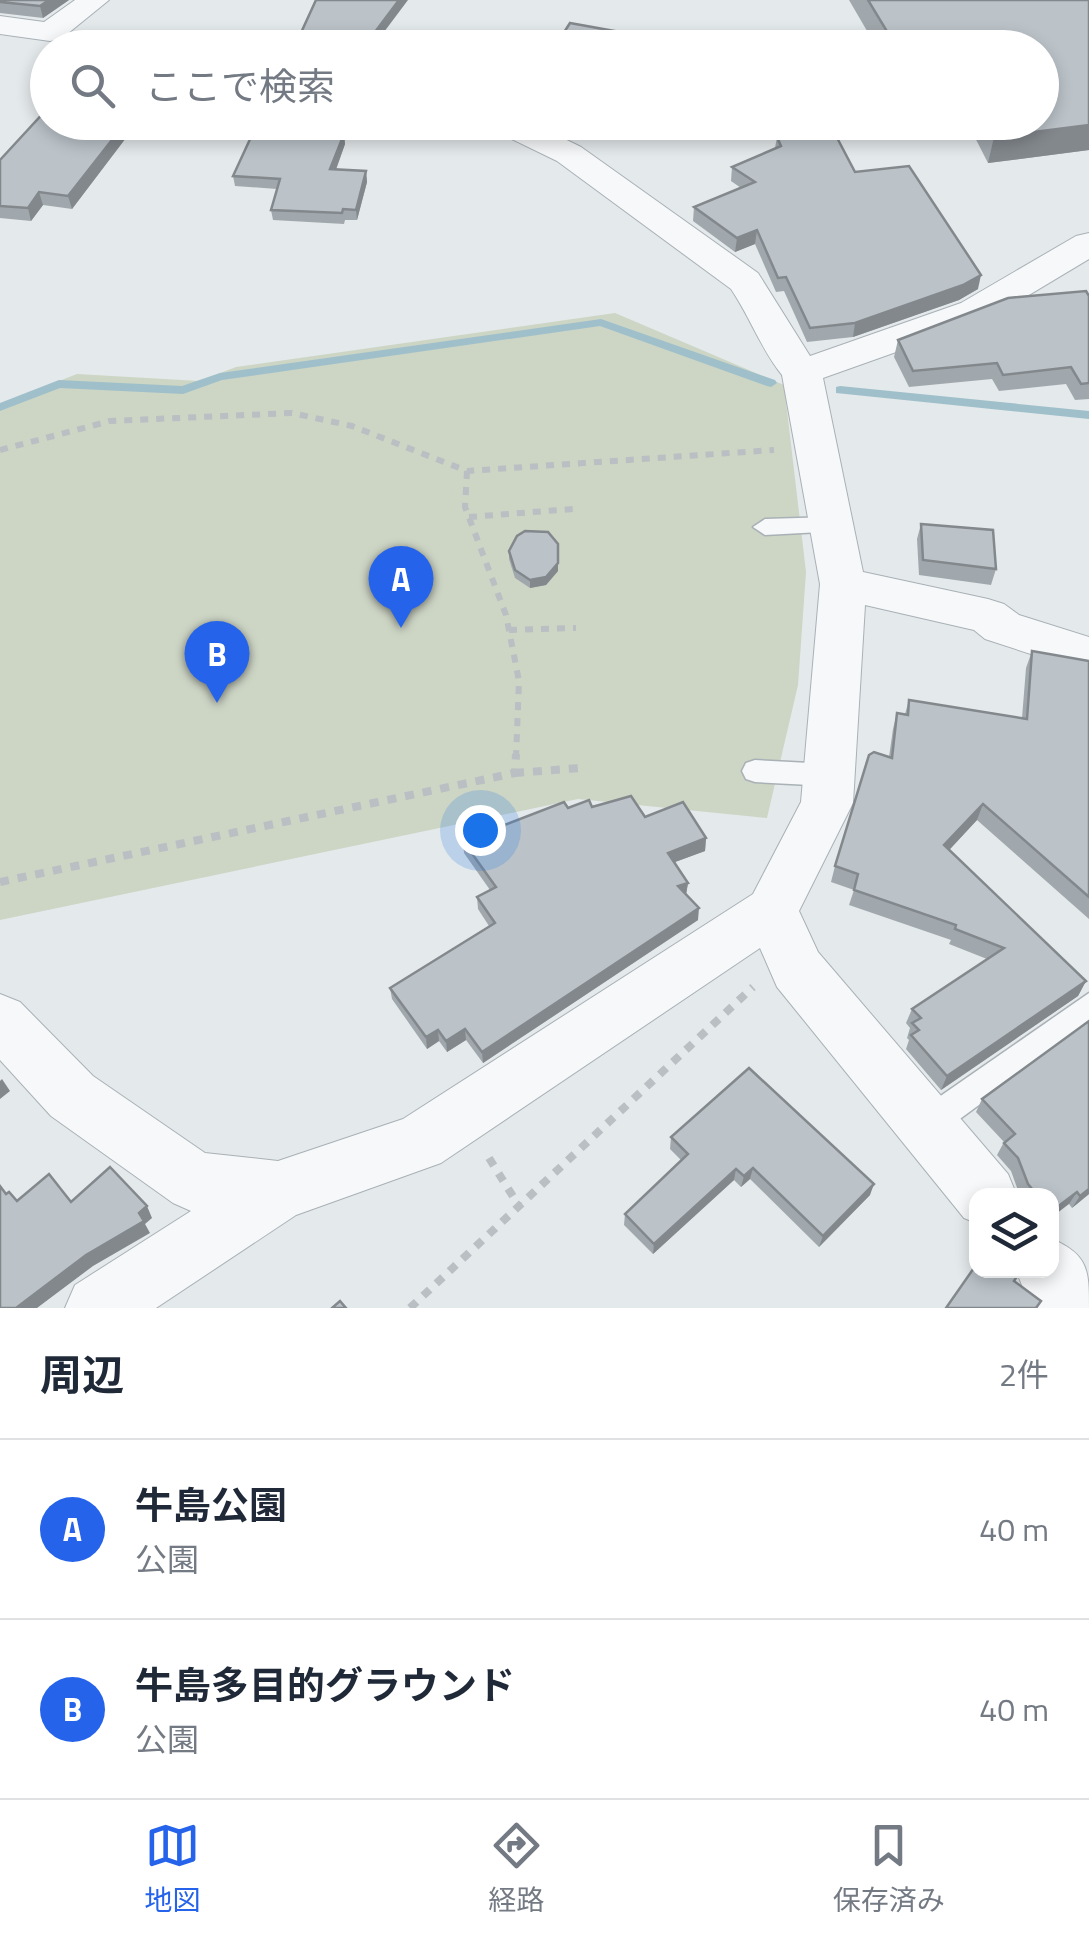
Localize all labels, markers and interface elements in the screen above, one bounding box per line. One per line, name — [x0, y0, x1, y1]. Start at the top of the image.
search box — [30, 30, 1059, 140]
text: ここで検索 — [145, 57, 335, 115]
icon: search — [65, 58, 120, 113]
pin: A — [368, 546, 434, 628]
pin: B — [184, 620, 250, 703]
your location — [455, 805, 506, 856]
map controls — [969, 1188, 1059, 1278]
button: layers — [969, 1188, 1059, 1278]
text: 周辺 — [40, 1342, 124, 1406]
text: 2件 — [999, 1350, 1049, 1398]
text: 牛島公園 — [135, 1476, 287, 1534]
text: A — [63, 1505, 82, 1553]
text: 40 m — [979, 1505, 1049, 1553]
text: 公園 — [135, 1535, 199, 1583]
text: 牛島多目的グラウンド — [135, 1656, 515, 1714]
text: B — [63, 1685, 82, 1733]
text: 40 m — [979, 1685, 1049, 1733]
text: 公園 — [135, 1715, 199, 1763]
tab: 地図 — [144, 1818, 200, 1921]
tab: 経路 — [488, 1818, 545, 1921]
tab: 保存済み — [833, 1818, 945, 1921]

